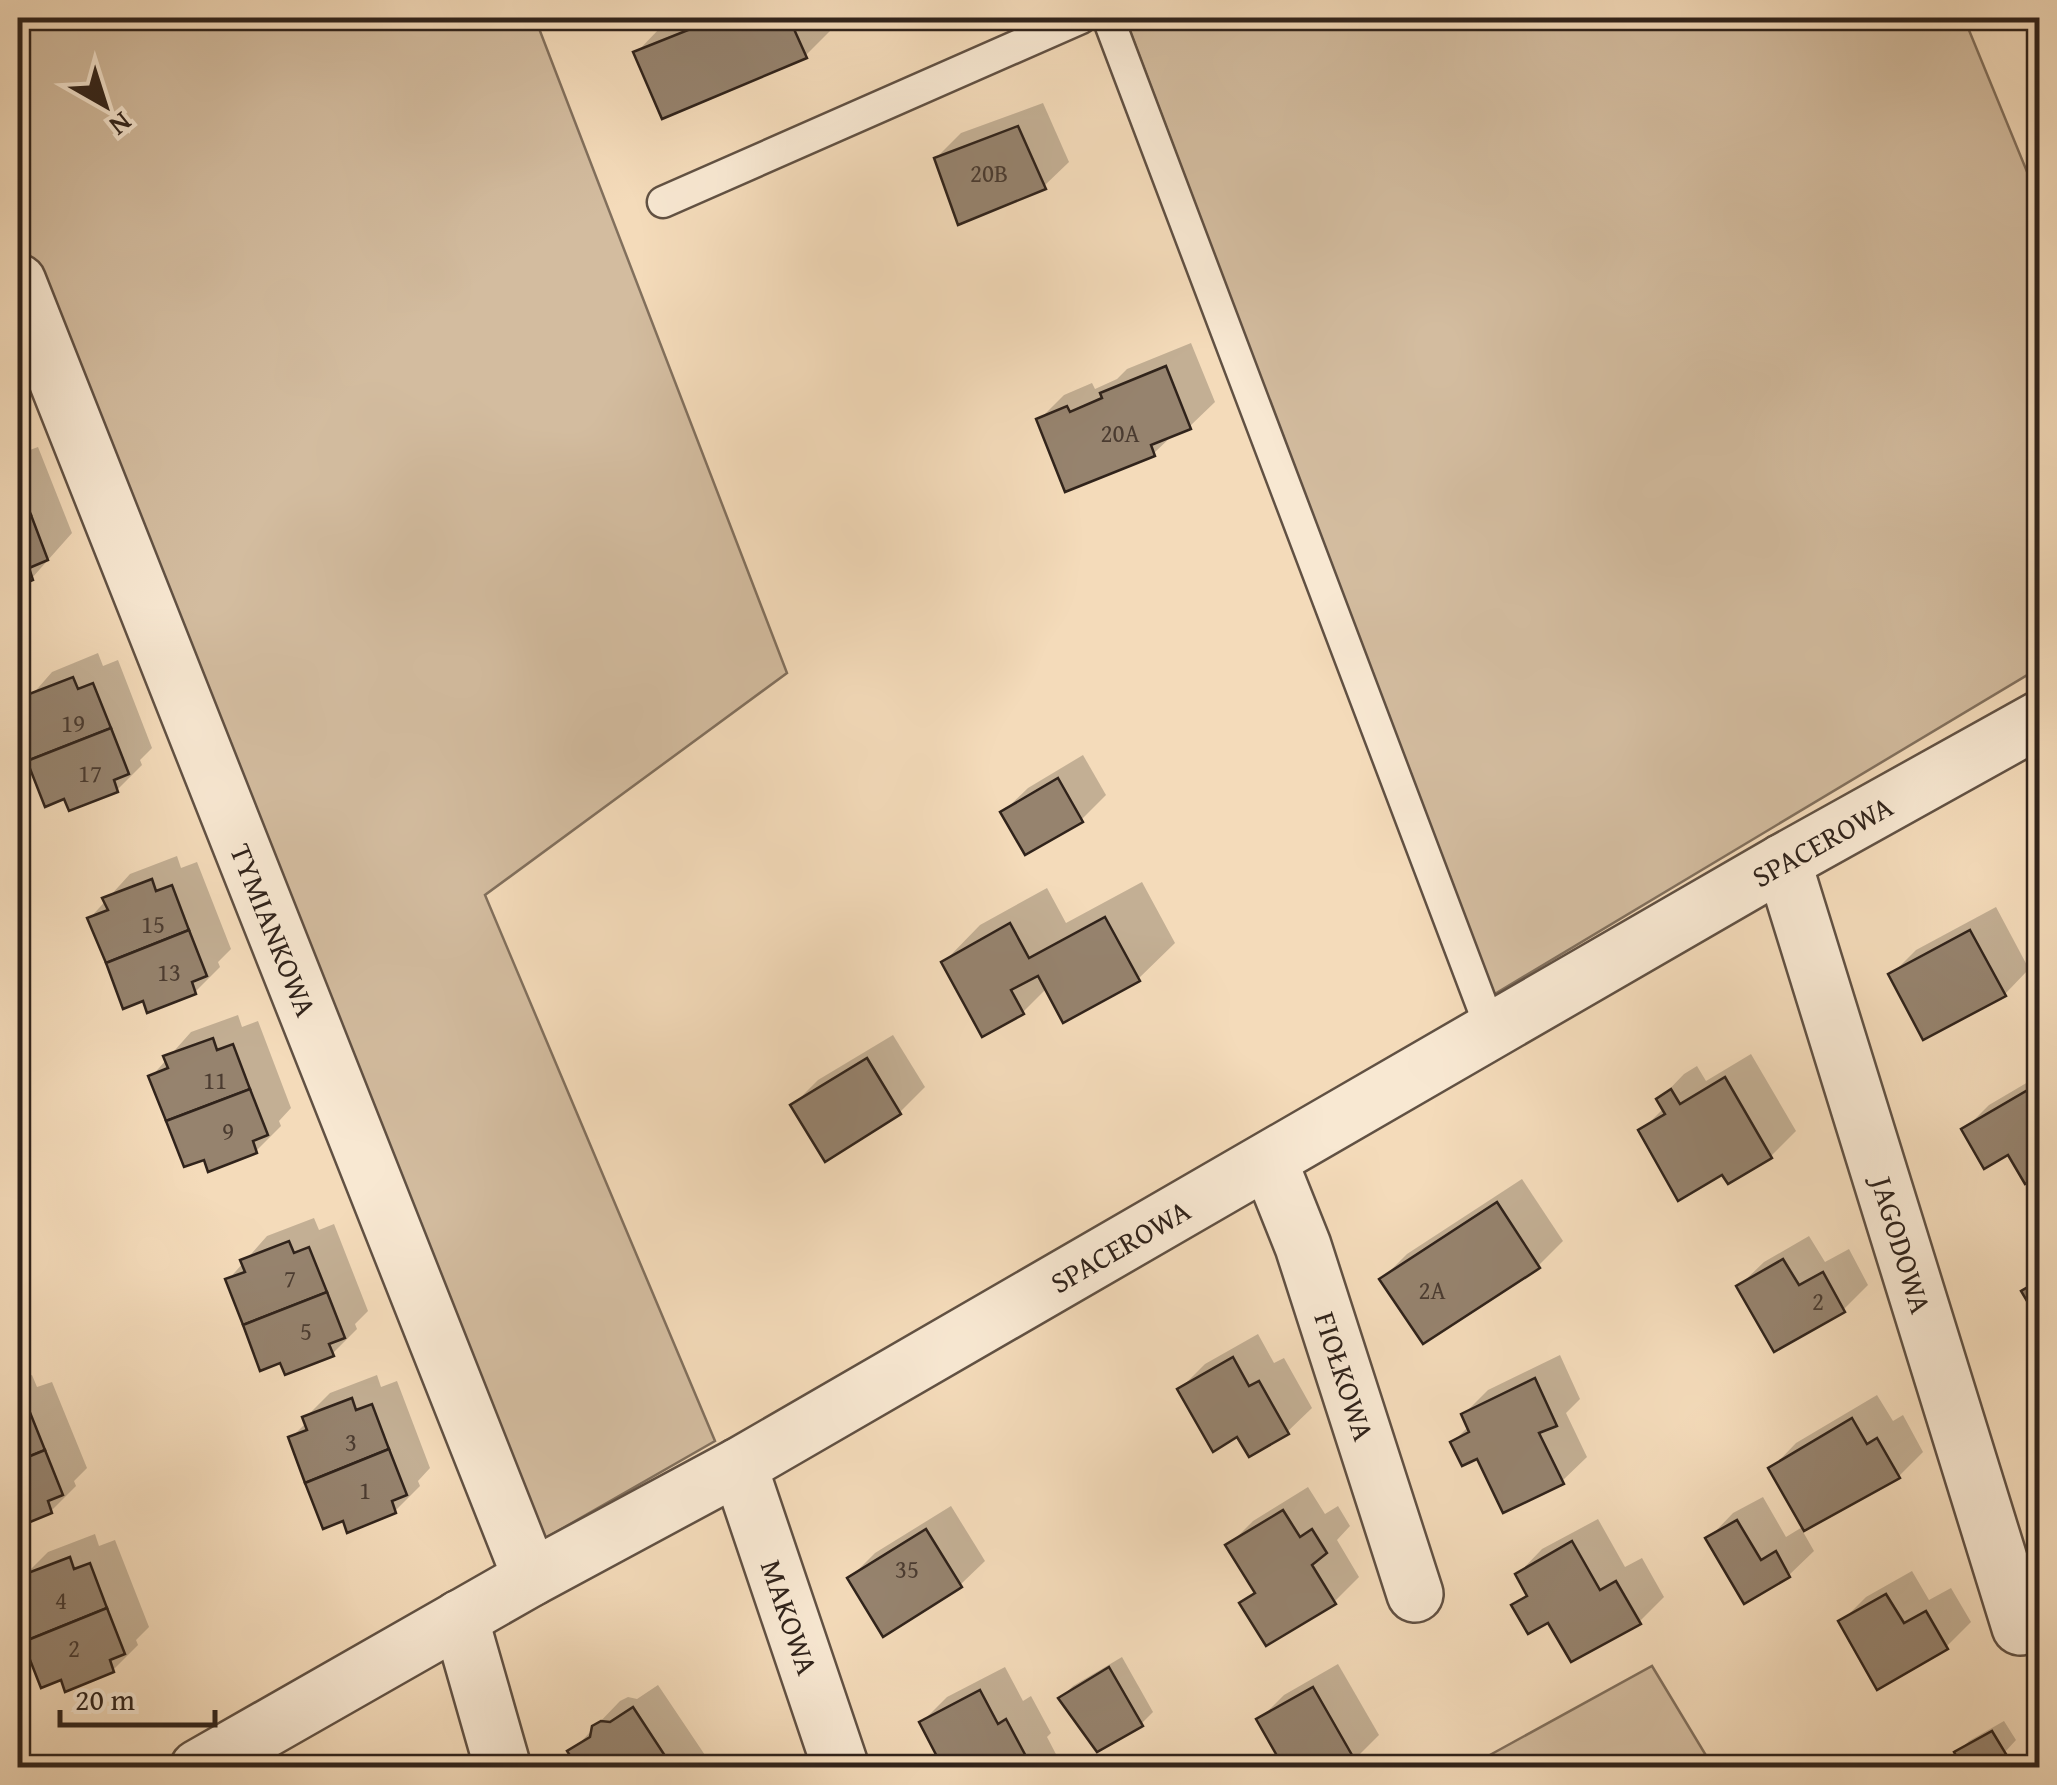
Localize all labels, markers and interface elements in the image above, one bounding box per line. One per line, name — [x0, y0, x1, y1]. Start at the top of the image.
north arrow — [55, 55, 155, 155]
text: N — [101, 103, 141, 147]
house number: 20B — [970, 155, 1008, 191]
house number: 20A — [1100, 415, 1140, 451]
house number: 19 — [61, 705, 85, 741]
house number: 17 — [78, 755, 102, 791]
street label: SPACEROWA — [1744, 784, 1900, 898]
street label: TYMIANKOWA — [219, 837, 329, 1023]
house number: 15 — [141, 906, 165, 942]
house number: 13 — [157, 954, 181, 990]
house number: 11 — [203, 1062, 227, 1098]
house number: 9 — [222, 1113, 234, 1149]
street label: JAGODOWA — [1859, 1167, 1944, 1319]
street label: SPACEROWA — [1042, 1188, 1198, 1304]
house number: 7 — [284, 1260, 296, 1296]
house number: 2A — [1418, 1272, 1446, 1308]
house number: 2 — [1812, 1283, 1824, 1319]
street label: FIOŁKOWA — [1304, 1306, 1386, 1446]
house number: 5 — [300, 1313, 312, 1349]
house number: 3 — [345, 1424, 357, 1460]
house number: 1 — [359, 1472, 371, 1508]
house number: 35 — [895, 1551, 919, 1587]
street label: MAKOWA — [750, 1553, 830, 1681]
house number: 4 — [55, 1582, 67, 1618]
house number: 2 — [68, 1630, 80, 1666]
scale bar — [60, 1665, 215, 1727]
text: 20 m — [75, 1677, 135, 1721]

